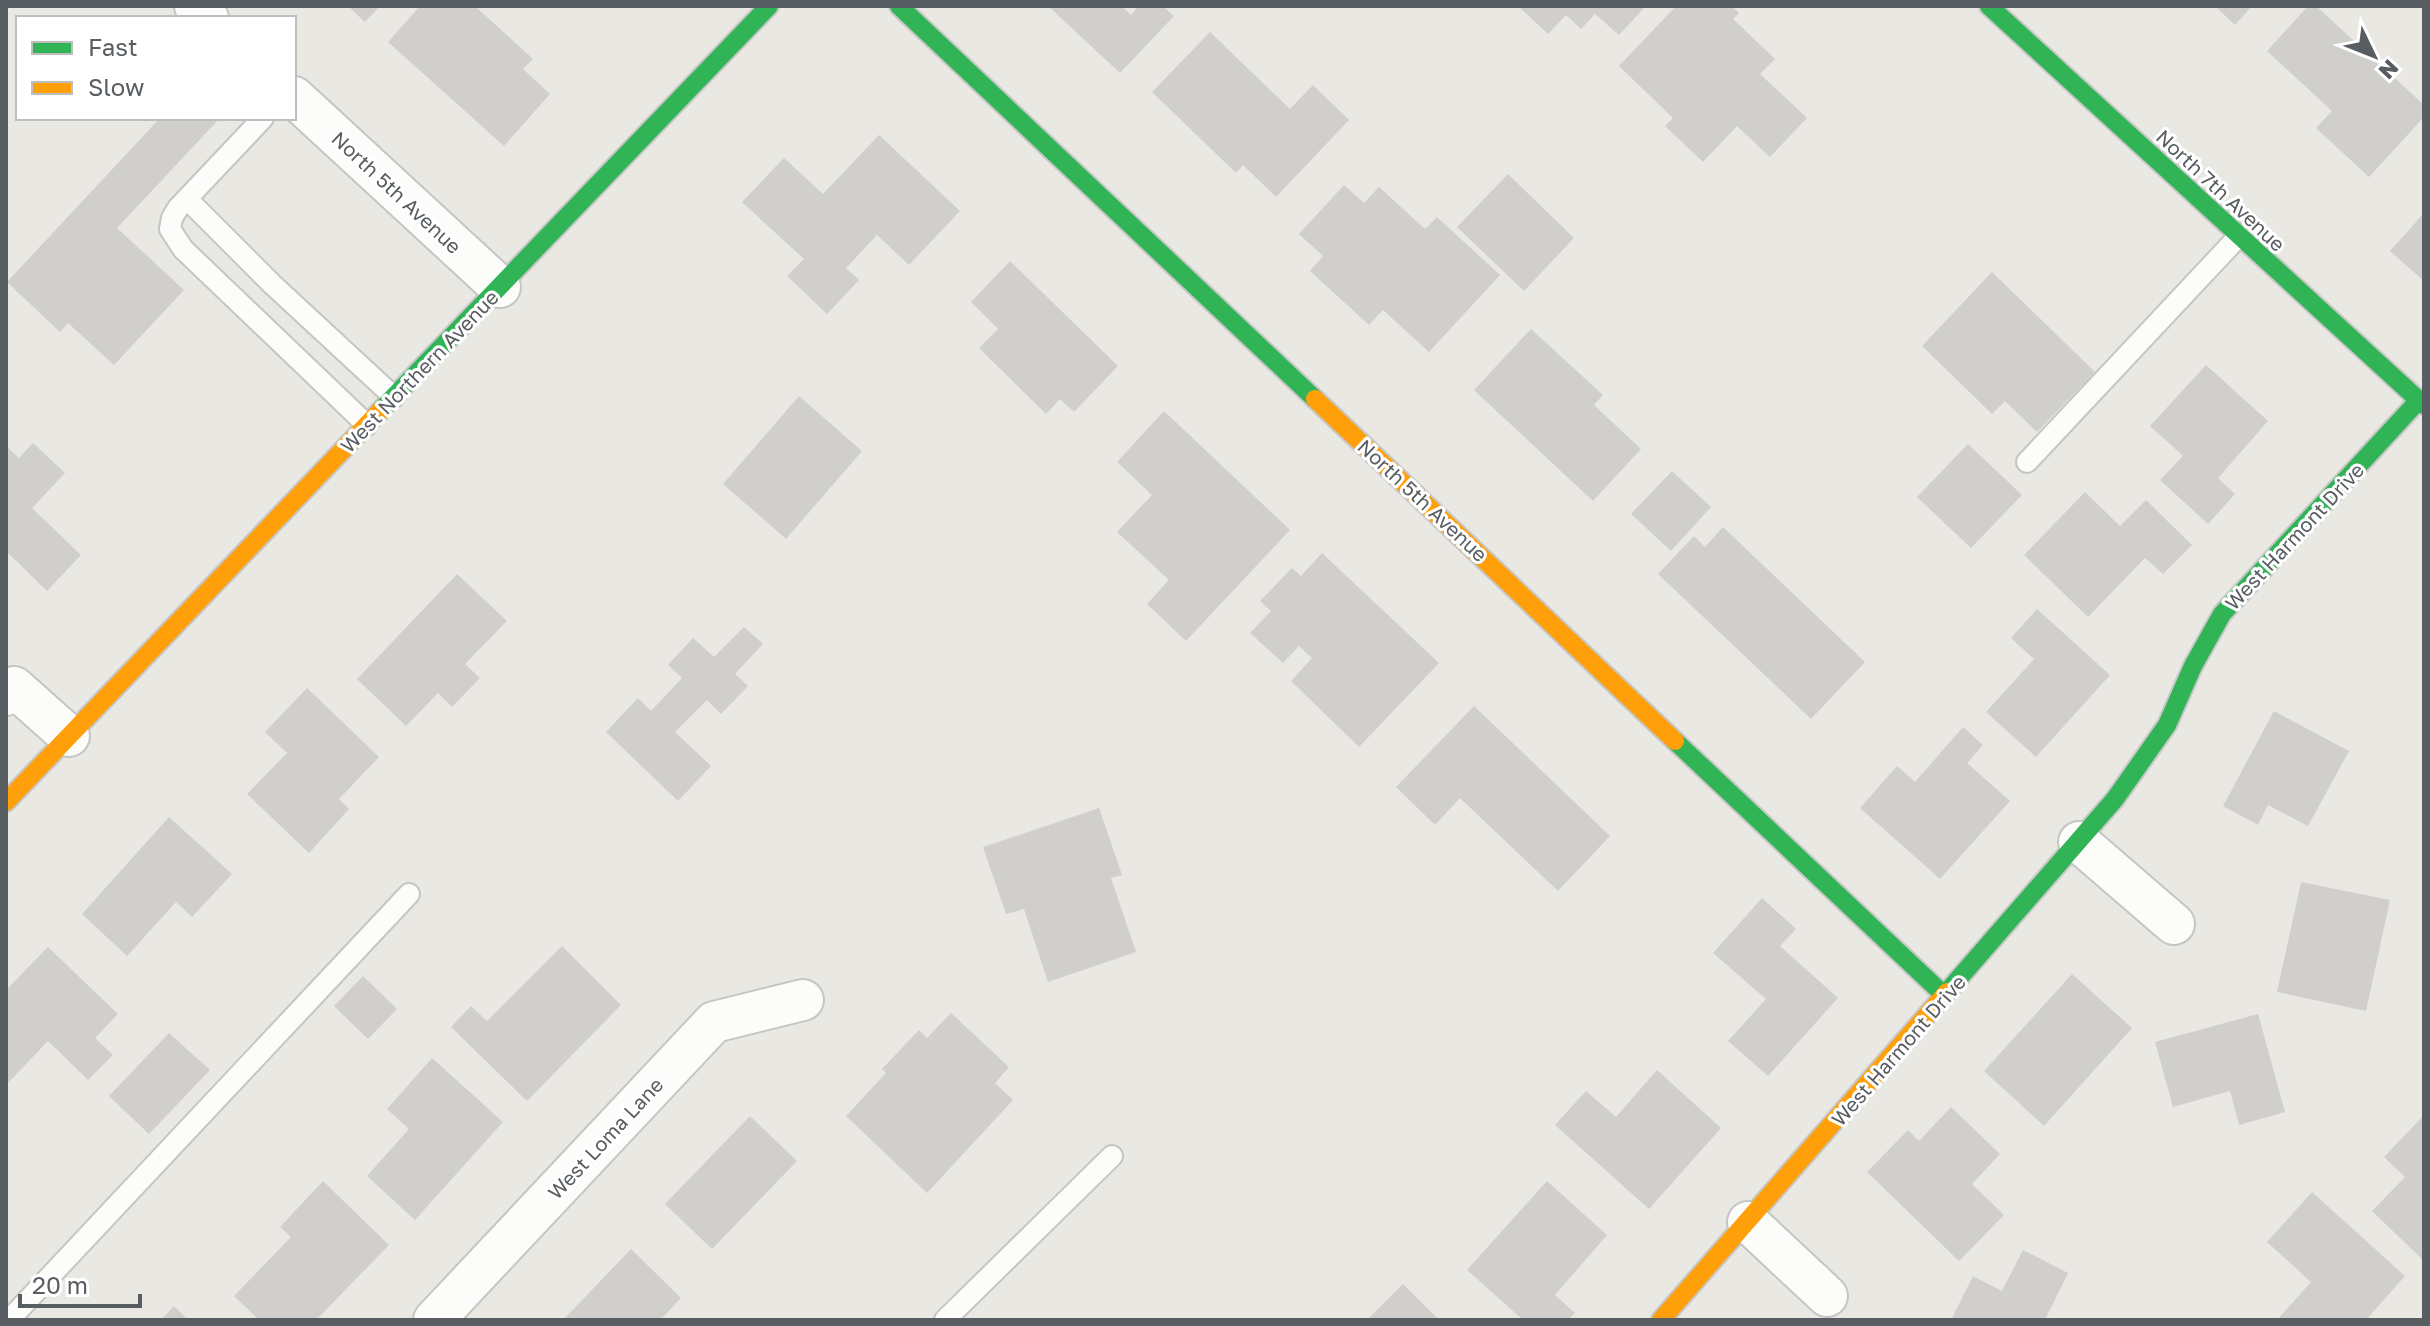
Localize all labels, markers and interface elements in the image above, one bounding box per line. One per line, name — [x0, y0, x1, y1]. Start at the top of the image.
legend — [16, 16, 296, 120]
north arrow — [2334, 16, 2414, 96]
text: Fast — [88, 32, 138, 61]
text: N — [2373, 55, 2405, 85]
text: Slow — [88, 72, 144, 101]
street label: North 7th Avenue — [2152, 124, 2290, 256]
street label: North 5th Avenue — [327, 126, 467, 258]
street label: West Northern Avenue — [335, 285, 503, 457]
street label: North 5th Avenue — [1353, 434, 1493, 566]
street label: West Harmont Drive — [2220, 458, 2368, 614]
street label: West Harmont Drive — [1826, 970, 1970, 1130]
street label: West Loma Lane — [542, 1072, 668, 1204]
scale bar — [20, 1258, 140, 1308]
text: 20 m — [32, 1270, 88, 1299]

